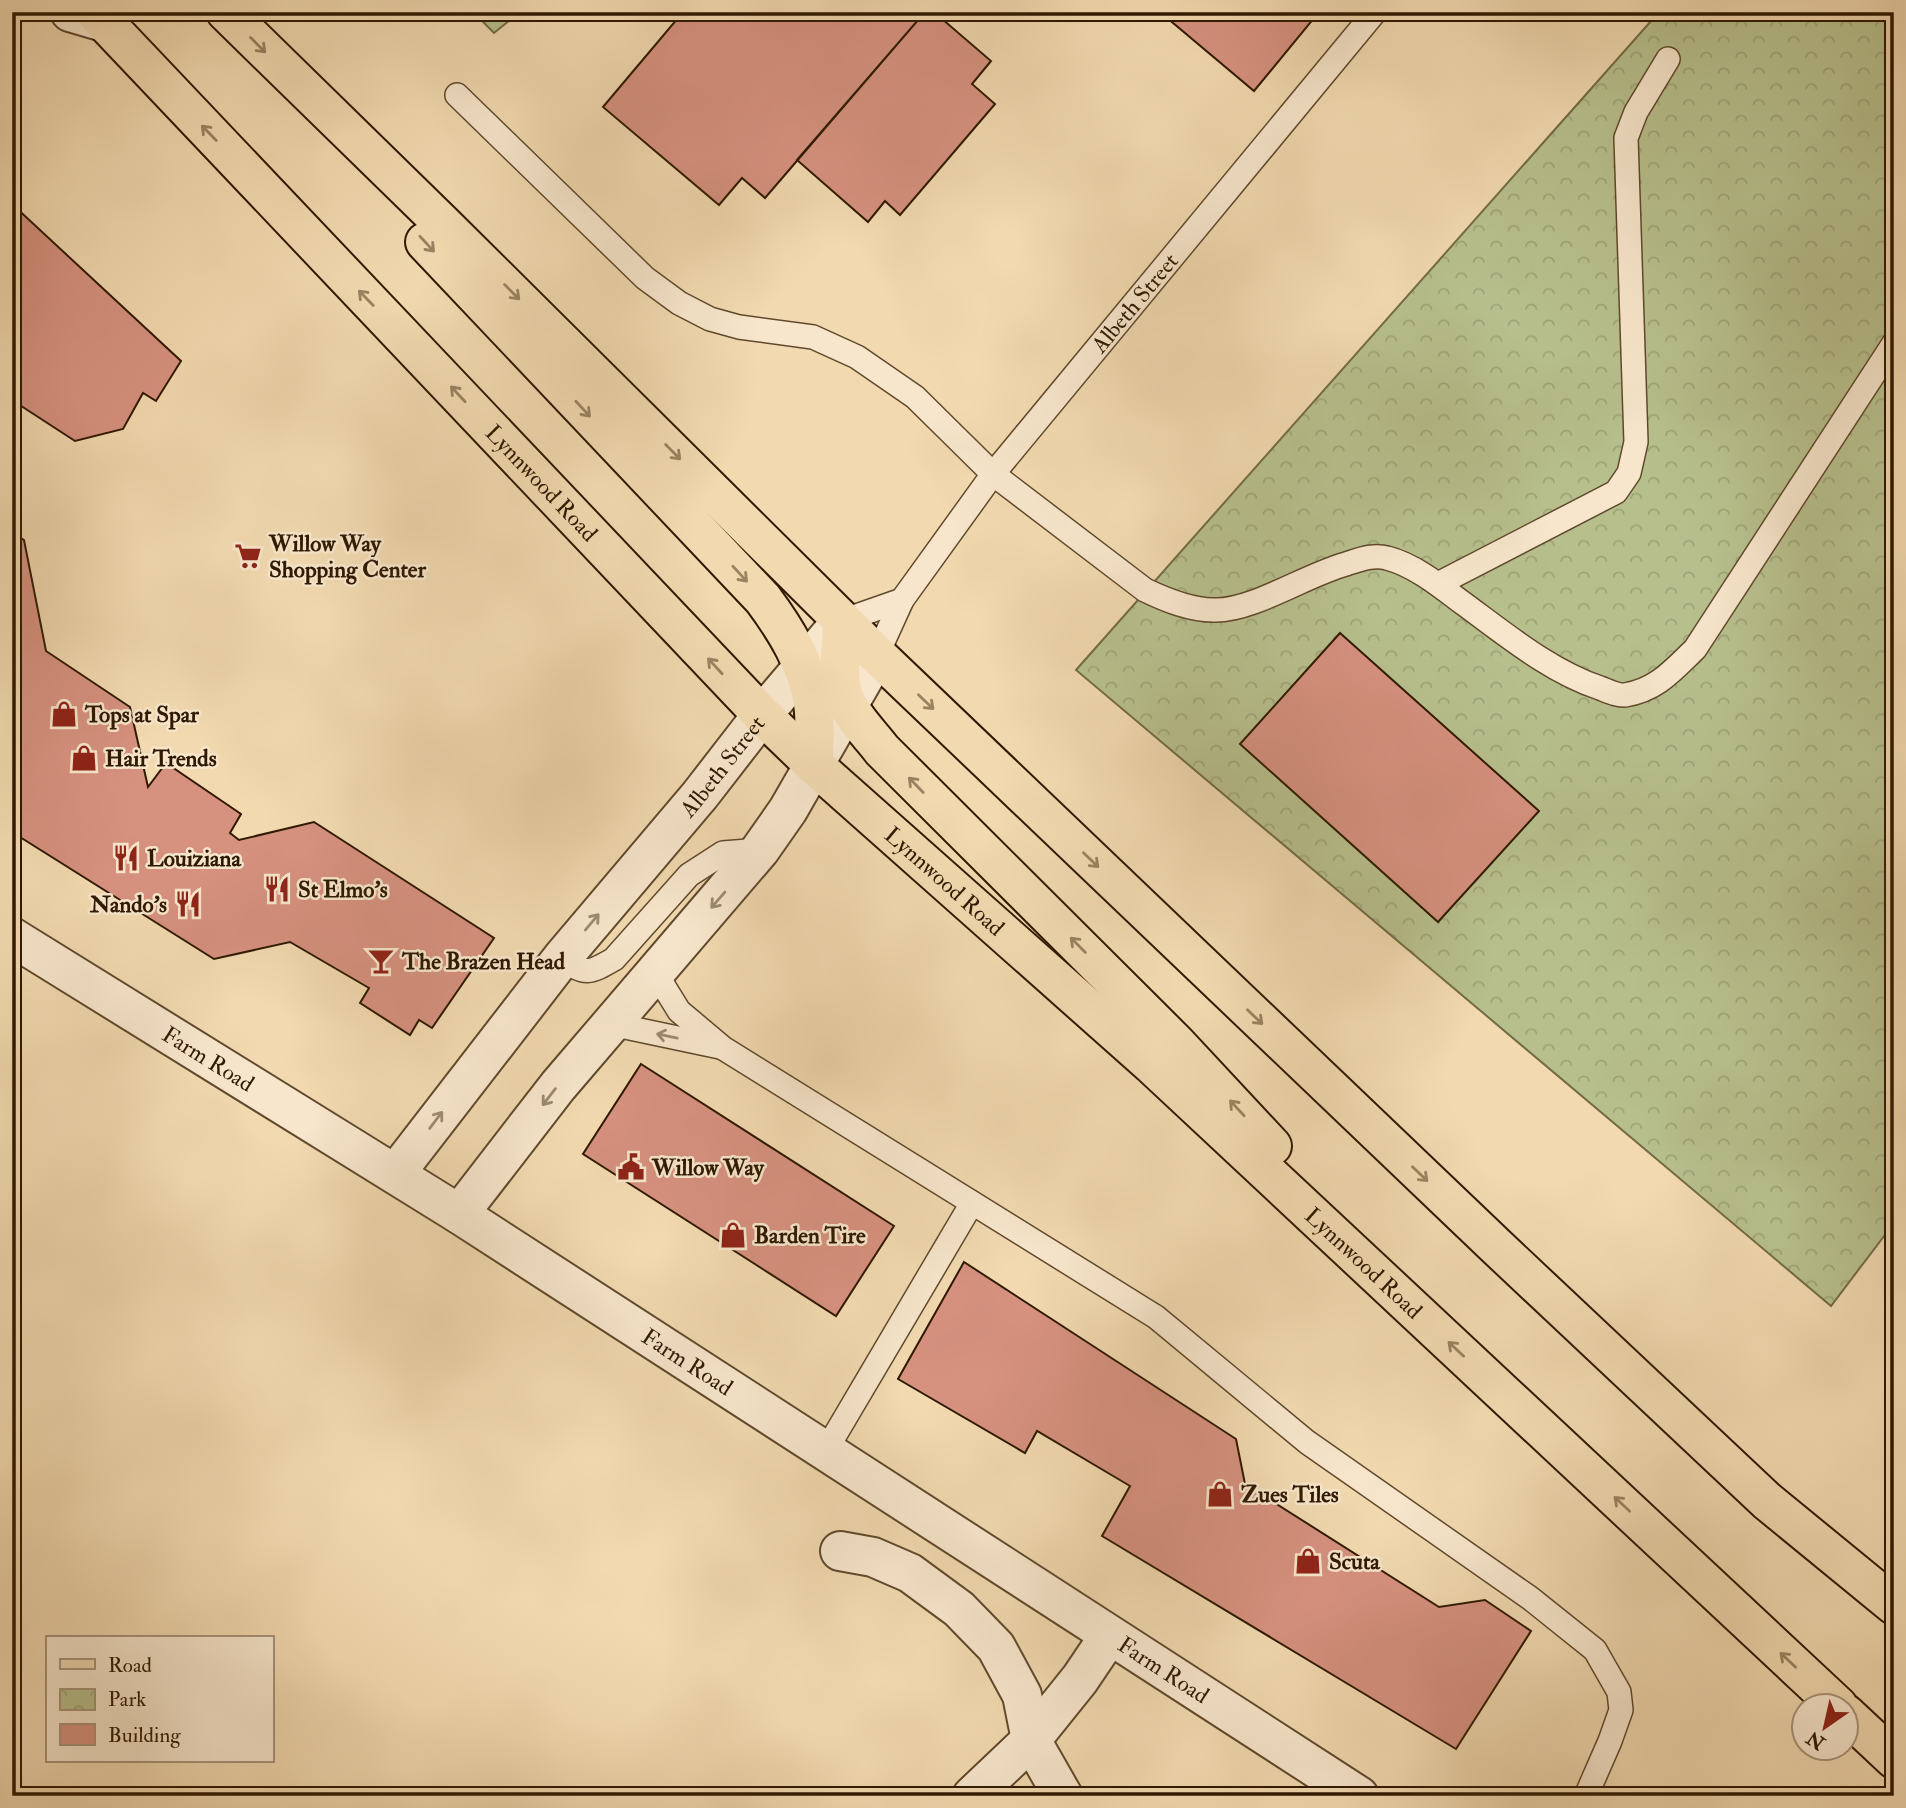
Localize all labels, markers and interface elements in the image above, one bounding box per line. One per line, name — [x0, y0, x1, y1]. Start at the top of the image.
one-way arrow — [249, 36, 266, 53]
one-way arrow — [201, 125, 218, 142]
one-way arrow — [419, 235, 436, 252]
street label: Albeth Street — [1084, 247, 1184, 360]
one-way arrow — [503, 283, 520, 300]
one-way arrow — [358, 289, 375, 306]
one-way arrow — [449, 386, 466, 403]
one-way arrow — [575, 400, 592, 417]
street label: Lynnwood Road — [479, 418, 604, 547]
one-way arrow — [665, 444, 682, 461]
place label: Willow Way Shopping Center — [268, 529, 426, 585]
supermarket icon: Willow Way Shopping Center — [233, 541, 263, 571]
one-way arrow — [731, 566, 748, 583]
one-way arrow — [707, 657, 724, 674]
one-way arrow — [918, 694, 935, 711]
shop icon: Tops at Spar — [49, 699, 79, 729]
place label: Tops at Spar — [84, 700, 199, 730]
street label: Albeth Street — [673, 709, 771, 824]
shop icon: Hair Trends — [69, 743, 99, 773]
place label: Hair Trends — [105, 744, 217, 773]
one-way arrow — [908, 777, 925, 794]
street label: Lynnwood Road — [879, 820, 1011, 942]
restaurant icon: Louiziana — [111, 843, 141, 873]
place label: Louiziana — [147, 844, 242, 873]
one-way arrow — [1082, 851, 1099, 868]
restaurant icon: St Elmo's — [262, 874, 292, 904]
place label: St Elmo's — [298, 875, 388, 904]
restaurant icon: Nando's — [173, 889, 203, 919]
place label: Nando's — [89, 890, 167, 919]
one-way arrow — [710, 890, 726, 908]
one-way arrow — [584, 913, 600, 931]
one-way arrow — [1069, 937, 1086, 954]
bar icon: The Brazen Head — [366, 946, 396, 976]
place label: The Brazen Head — [401, 947, 566, 976]
one-way arrow — [1246, 1008, 1263, 1025]
street label: Farm Road — [157, 1019, 260, 1098]
one-way arrow — [656, 1029, 679, 1043]
one-way arrow — [542, 1087, 557, 1106]
one-way arrow — [1228, 1100, 1245, 1117]
one-way arrow — [429, 1111, 444, 1130]
public building icon: Willow Way — [616, 1152, 646, 1182]
place label: Willow Way — [651, 1153, 765, 1183]
one-way arrow — [1411, 1166, 1429, 1182]
street label: Lynnwood Road — [1299, 1201, 1429, 1325]
shop icon: Barden Tire — [718, 1220, 748, 1250]
place label: Barden Tire — [754, 1221, 866, 1250]
street label: Farm Road — [637, 1322, 739, 1402]
one-way arrow — [1448, 1341, 1465, 1358]
shop icon: Zues Tiles — [1205, 1479, 1235, 1509]
place label: Zues Tiles — [1241, 1480, 1339, 1509]
one-way arrow — [1614, 1496, 1631, 1513]
shop icon: Scuta — [1293, 1546, 1323, 1576]
place label: Scuta — [1329, 1547, 1381, 1576]
street label: Farm Road — [1113, 1630, 1215, 1710]
legend — [46, 1636, 273, 1762]
one-way arrow — [1780, 1651, 1797, 1668]
text: Road — [108, 1652, 153, 1679]
text: Park — [108, 1686, 146, 1713]
north arrow — [1790, 1692, 1860, 1762]
text: Building — [108, 1722, 181, 1749]
text: N — [1801, 1725, 1831, 1756]

